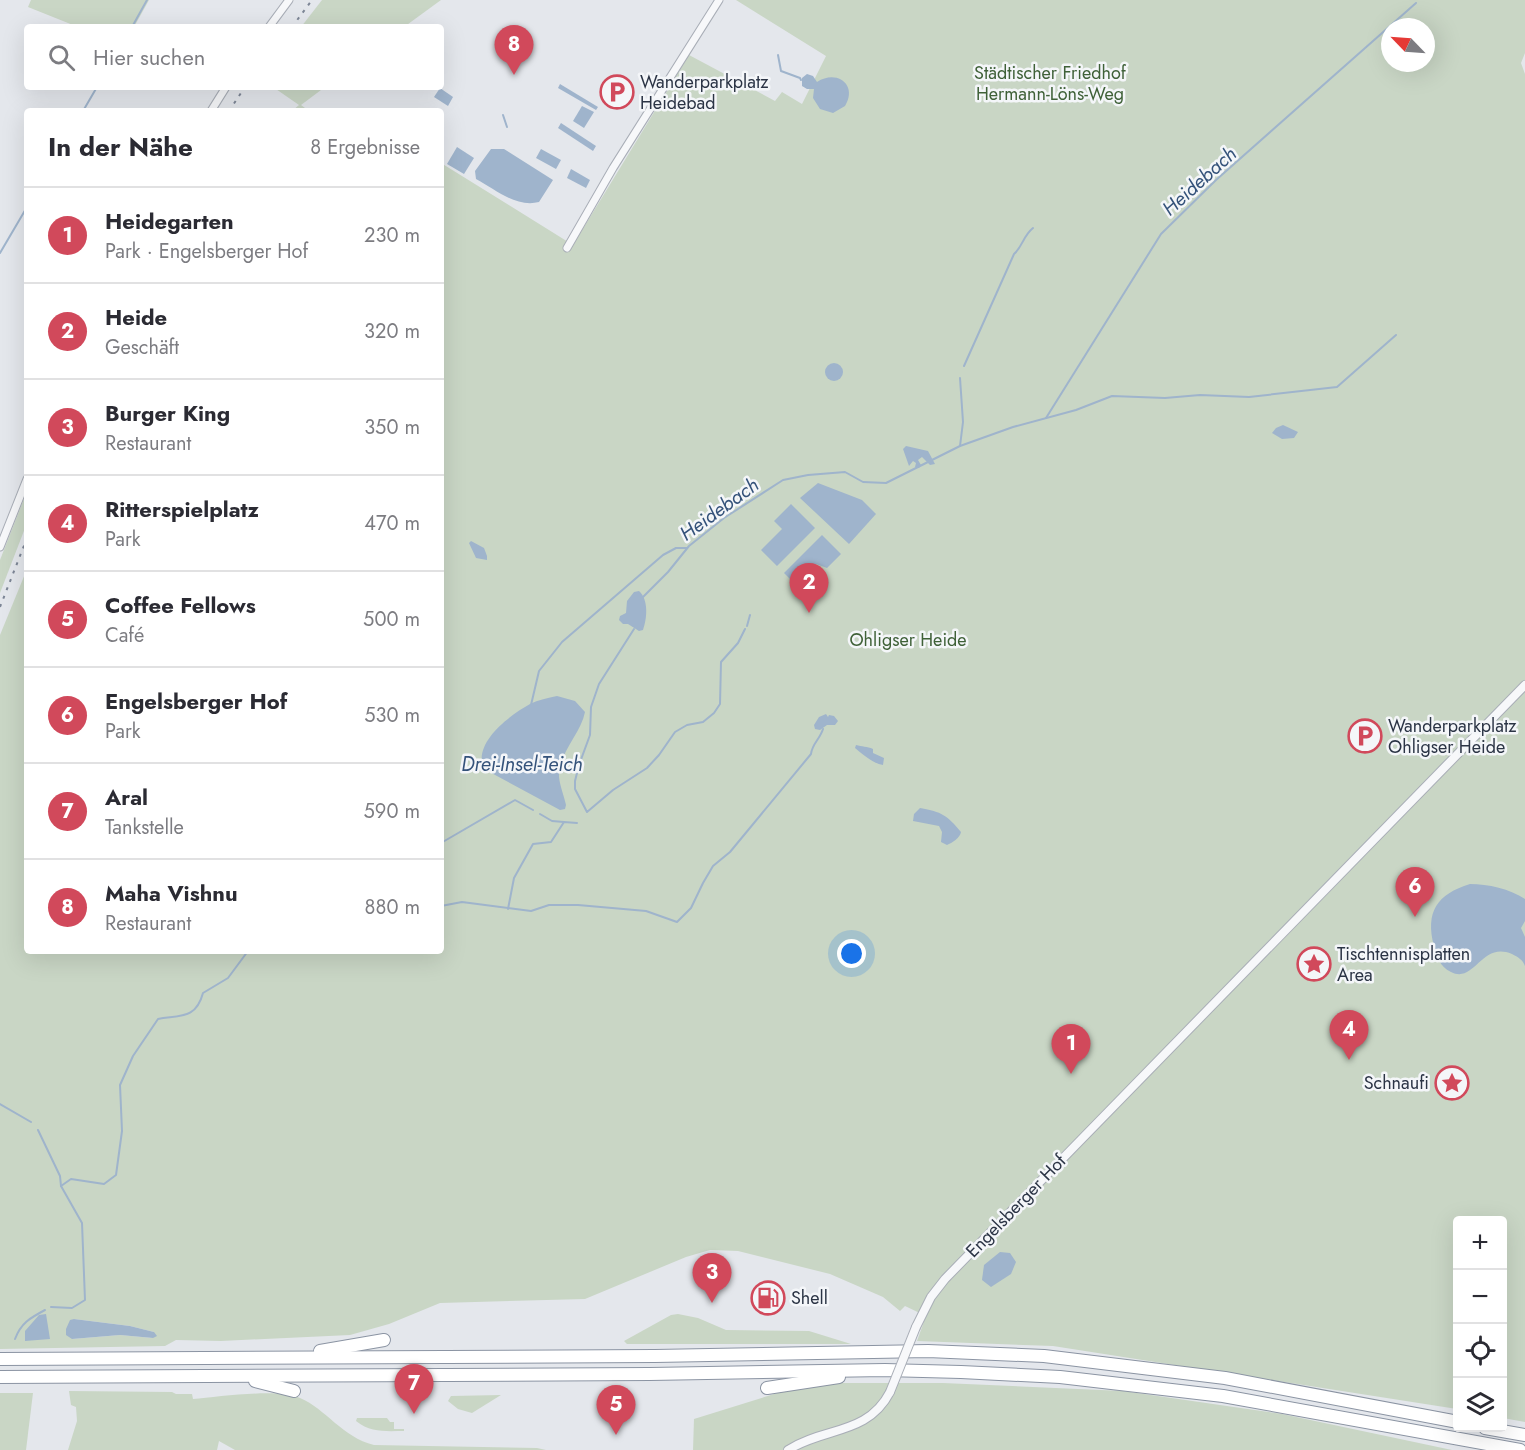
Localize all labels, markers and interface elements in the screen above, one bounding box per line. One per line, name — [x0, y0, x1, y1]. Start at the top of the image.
north arrow — [1381, 18, 1435, 72]
search box — [24, 24, 444, 90]
pin: 8 — [494, 26, 534, 75]
icon: search — [45, 41, 78, 74]
text: Hier suchen — [93, 41, 205, 73]
park label: Städtischer Friedhof Hermann-Löns-Weg — [974, 60, 1127, 107]
place label: Wanderparkplatz Heidebad — [640, 69, 769, 116]
parking icon: Wanderparkplatz Heidebad — [599, 74, 635, 110]
text: In der Nähe — [48, 128, 193, 166]
text: 8 Ergebnisse — [310, 133, 420, 162]
water label: Heidebach — [1156, 140, 1243, 223]
text: Heidegarten — [105, 205, 234, 237]
text: 1 — [62, 221, 73, 250]
text: 230 m — [364, 221, 420, 250]
text: Park · Engelsberger Hof — [105, 237, 308, 266]
text: Heide — [105, 301, 167, 333]
text: 2 — [61, 317, 74, 346]
text: 320 m — [364, 317, 420, 346]
text: Geschäft — [105, 333, 179, 362]
text: Burger King — [105, 397, 230, 429]
text: 3 — [61, 413, 74, 442]
text: 350 m — [364, 413, 420, 442]
text: Restaurant — [105, 429, 191, 458]
water label: Heidebach — [674, 471, 765, 548]
text: Ritterspielplatz — [105, 493, 259, 525]
text: 4 — [61, 509, 74, 538]
text: 470 m — [364, 509, 420, 538]
text: Park — [105, 525, 141, 554]
pin: 2 — [790, 564, 828, 613]
text: Coffee Fellows — [105, 589, 256, 621]
text: 5 — [61, 605, 74, 634]
text: 500 m — [363, 605, 420, 634]
text: Café — [105, 621, 144, 650]
park label: Ohligser Heide — [849, 627, 967, 653]
text: Engelsberger Hof — [105, 685, 287, 717]
text: 6 — [61, 701, 74, 730]
text: 530 m — [364, 701, 420, 730]
place label: Wanderparkplatz Ohligser Heide — [1388, 713, 1517, 760]
text: Park — [105, 717, 141, 746]
parking icon: Wanderparkplatz Ohligser Heide — [1347, 718, 1383, 754]
water label: Drei-Insel-Teich — [461, 750, 583, 779]
text: Aral — [105, 781, 148, 813]
text: 7 — [61, 797, 74, 826]
text: 590 m — [364, 797, 420, 826]
text: Tankstelle — [105, 813, 184, 842]
pin: 6 — [1396, 868, 1434, 917]
text: Maha Vishnu — [105, 877, 238, 909]
text: 8 — [61, 893, 74, 922]
text: 880 m — [365, 893, 420, 922]
text: Restaurant — [105, 909, 191, 938]
your location — [837, 939, 866, 968]
place label: Tischtennisplatten Area — [1337, 941, 1470, 988]
place icon: Tischtennisplatten Area — [1296, 946, 1332, 982]
pin: 4 — [1330, 1010, 1368, 1060]
pin: 1 — [1052, 1024, 1090, 1074]
place icon: Schnaufi — [1434, 1065, 1470, 1101]
place label: Schnaufi — [1364, 1070, 1429, 1096]
street label: Engelsberger Hof — [960, 1148, 1073, 1263]
map controls — [1453, 1216, 1507, 1432]
button: + — [1453, 1216, 1507, 1270]
pin: 3 — [692, 1254, 732, 1303]
button: − — [1453, 1270, 1507, 1324]
fuel station icon: Shell — [750, 1280, 786, 1316]
place label: Shell — [791, 1285, 828, 1311]
button: locate — [1453, 1324, 1507, 1378]
pin: 7 — [394, 1364, 434, 1414]
button: layers — [1453, 1378, 1507, 1432]
pin: 5 — [596, 1386, 636, 1435]

